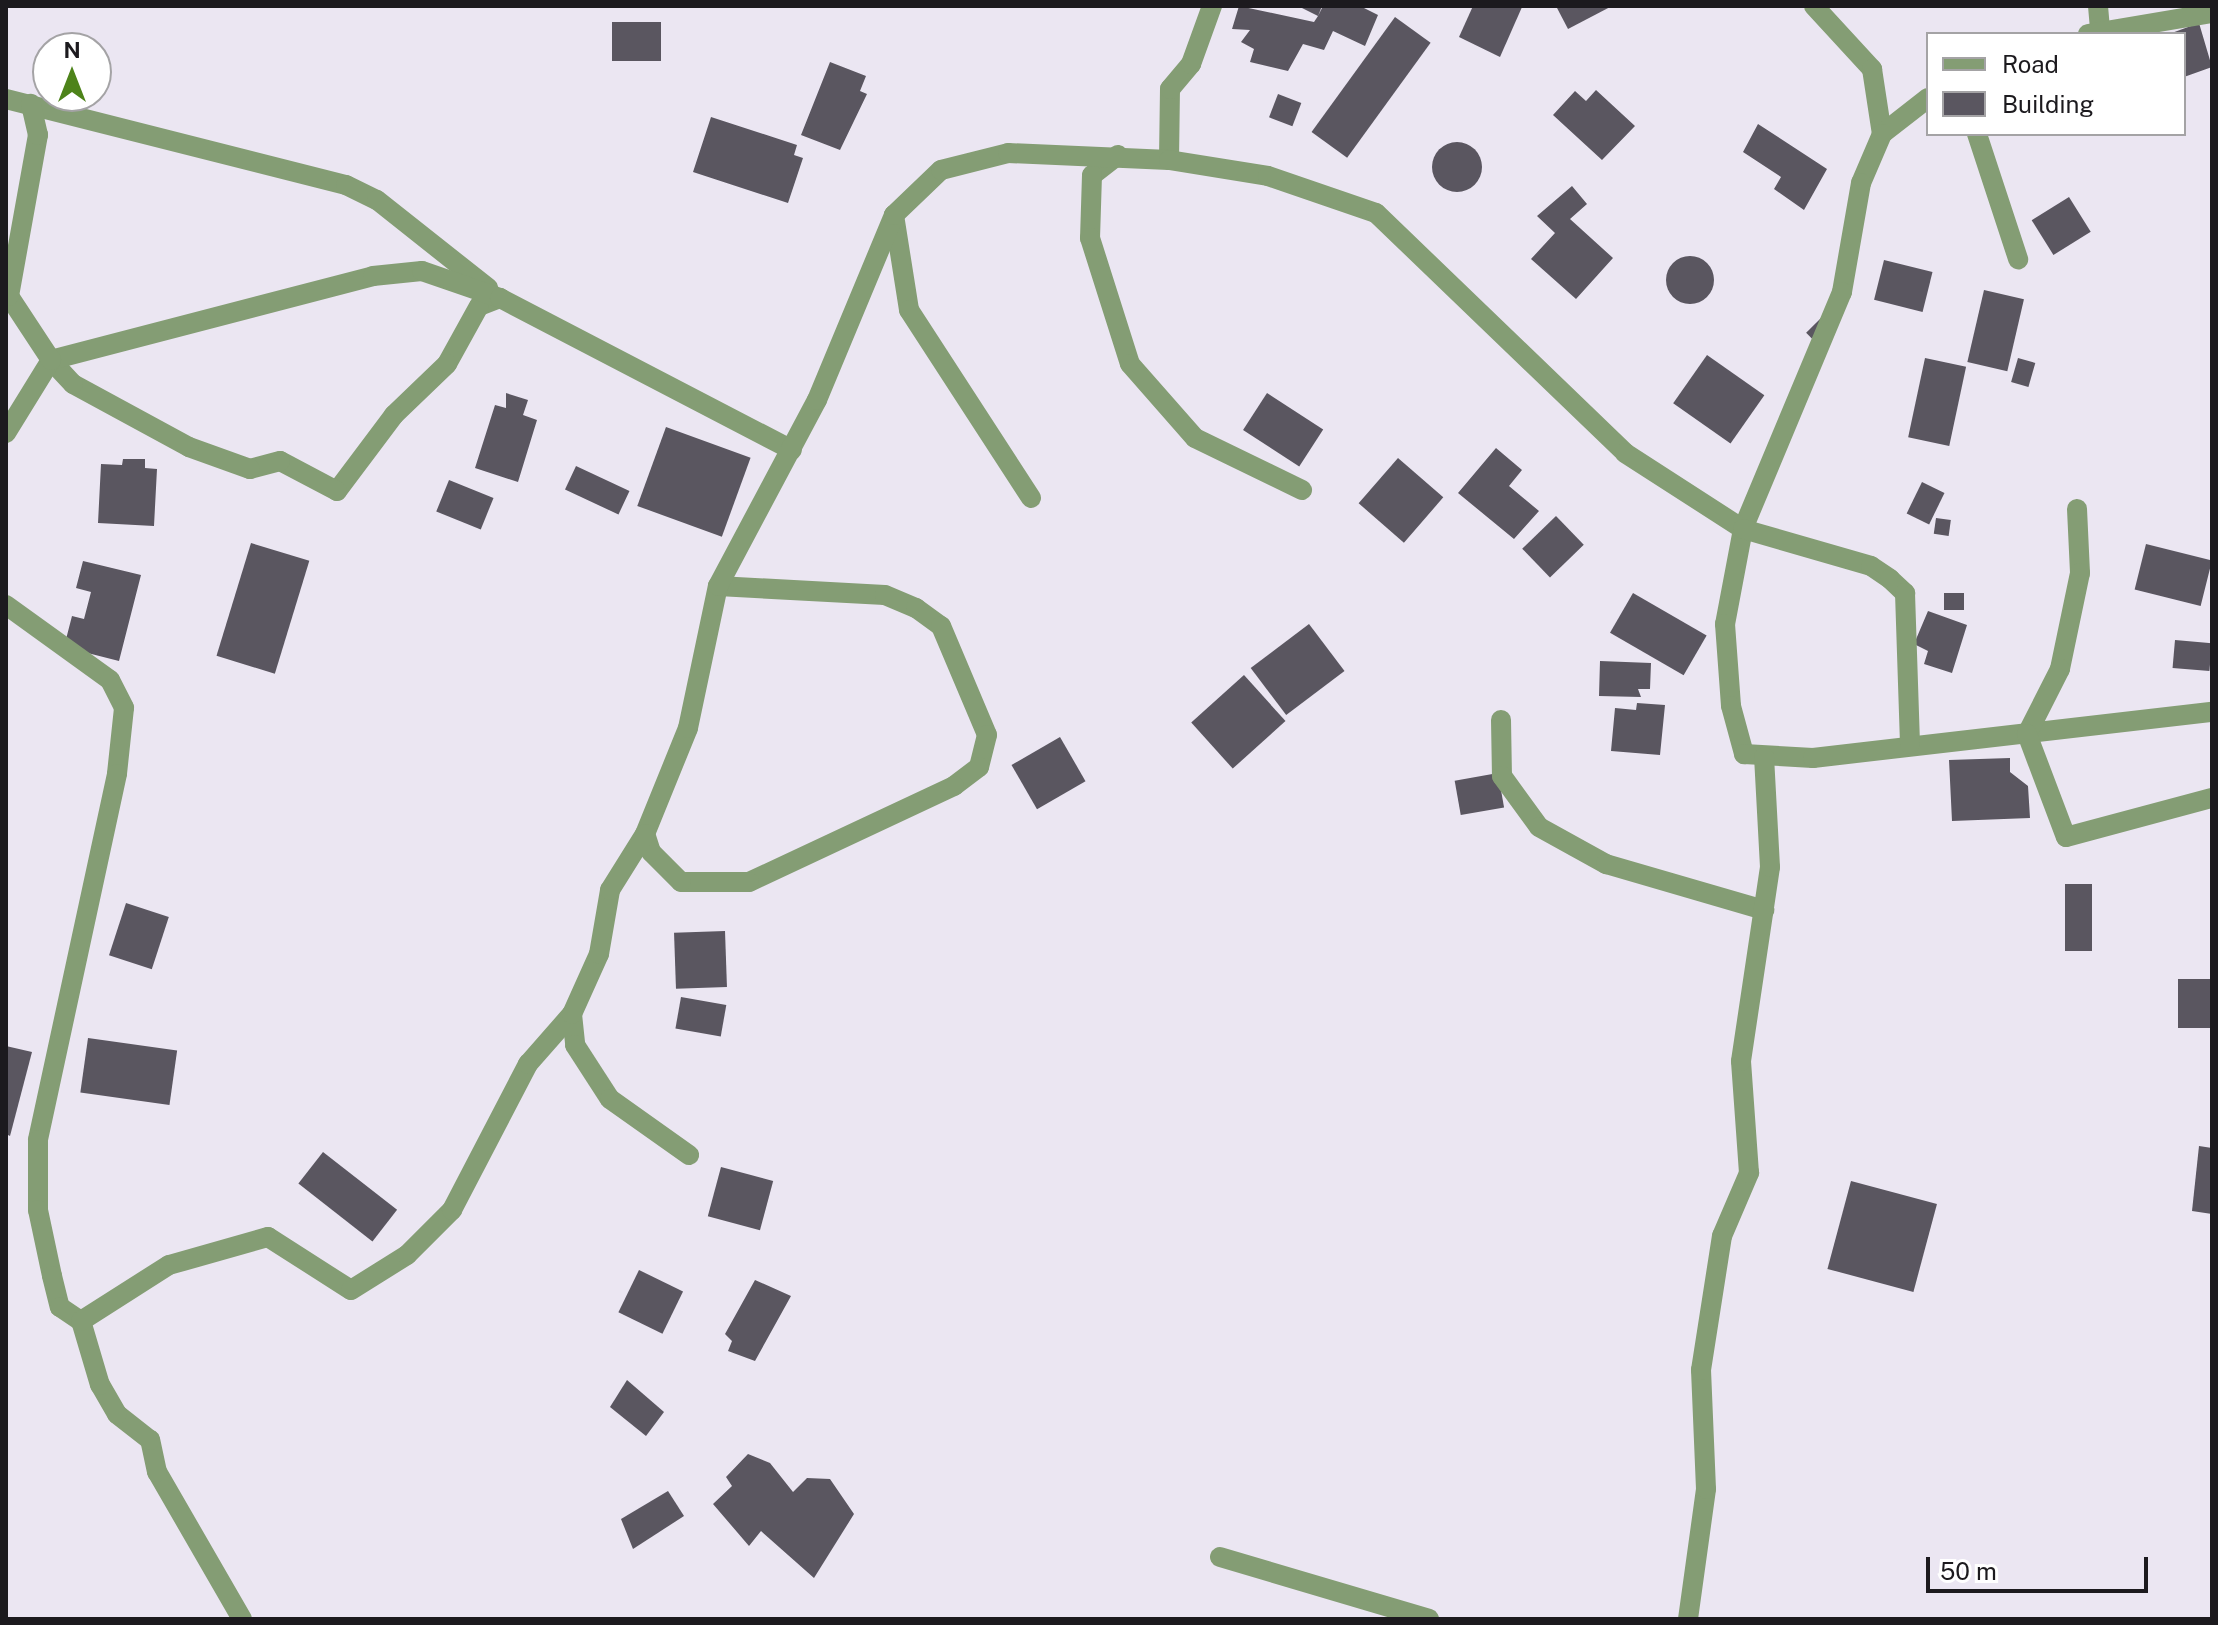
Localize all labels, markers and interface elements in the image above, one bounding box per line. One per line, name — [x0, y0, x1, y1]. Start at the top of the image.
north arrow — [32, 32, 112, 112]
legend — [1926, 32, 2186, 136]
text: N — [63, 37, 81, 63]
text: Road — [2002, 50, 2059, 78]
text: Building — [2002, 90, 2094, 118]
scale bar — [1930, 1541, 2152, 1591]
text: 50 m — [1940, 1557, 1997, 1585]

